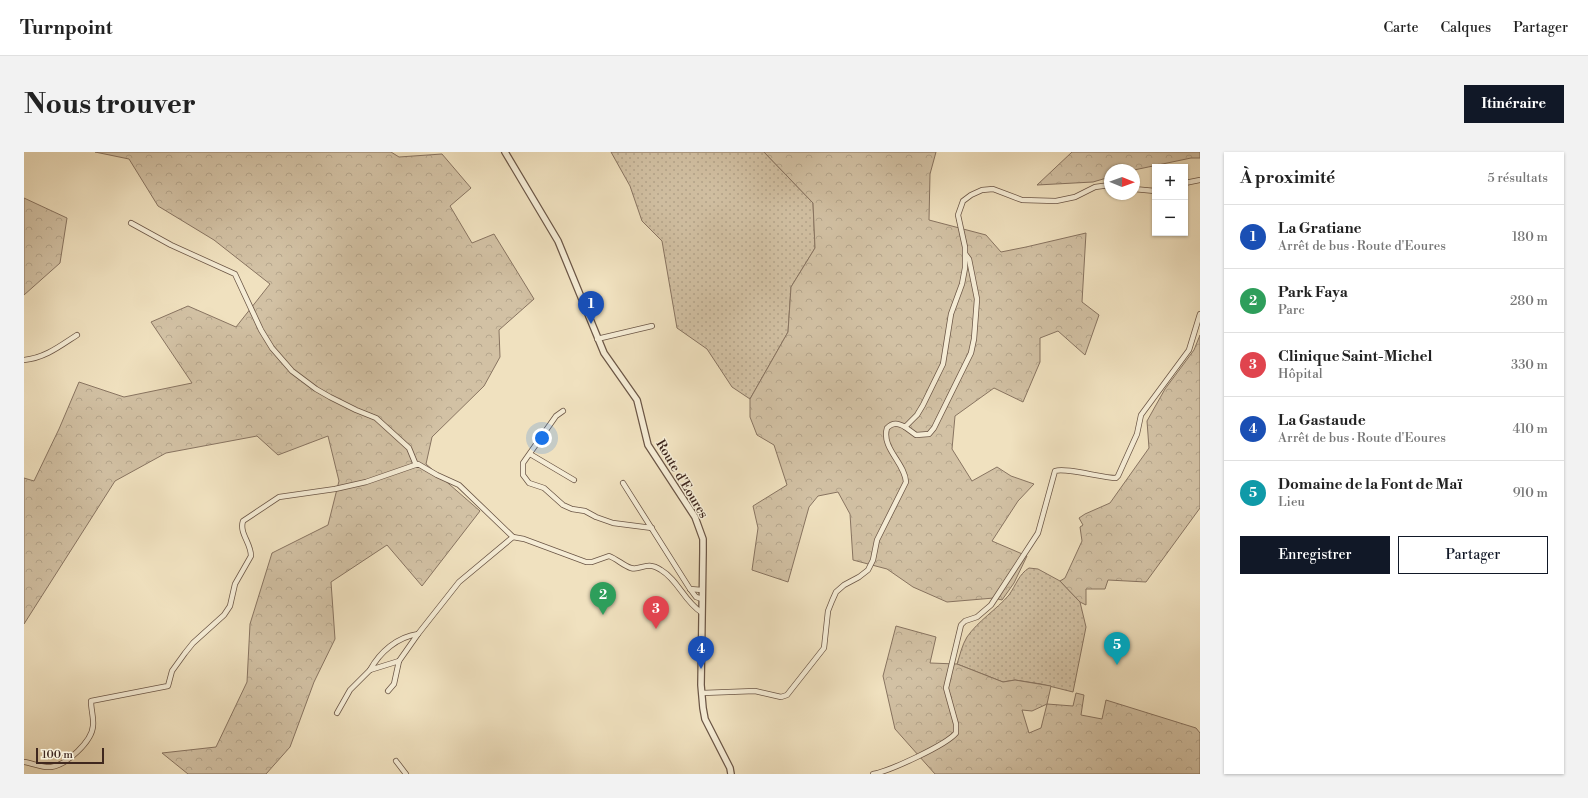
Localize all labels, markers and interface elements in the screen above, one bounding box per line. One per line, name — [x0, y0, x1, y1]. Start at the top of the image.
text: Turnpoint — [20, 16, 113, 40]
text: Carte — [1383, 19, 1418, 37]
text: Calques — [1440, 19, 1491, 37]
text: Partager — [1513, 19, 1568, 37]
button: Itinéraire — [1464, 85, 1564, 123]
text: Nous trouver — [24, 87, 196, 122]
north arrow — [1104, 164, 1140, 200]
map controls — [1152, 164, 1188, 236]
button: + — [1152, 164, 1188, 200]
text: À proximité — [1240, 167, 1335, 189]
text: 5 résultats — [1487, 170, 1548, 186]
button: − — [1152, 200, 1188, 236]
text: La Gratiane — [1278, 219, 1362, 238]
text: 1 — [1250, 229, 1256, 245]
text: 180 m — [1512, 229, 1548, 245]
text: Arrêt de bus · Route d'Eoures — [1278, 238, 1446, 254]
text: Park Faya — [1278, 283, 1348, 302]
pin: 1 — [578, 291, 604, 324]
text: 2 — [1249, 293, 1257, 309]
text: 280 m — [1510, 293, 1548, 309]
text: Parc — [1278, 302, 1305, 318]
text: Clinique Saint-Michel — [1278, 347, 1432, 366]
text: 3 — [1249, 357, 1257, 373]
text: 330 m — [1511, 357, 1548, 373]
text: Hôpital — [1278, 366, 1323, 382]
text: La Gastaude — [1278, 411, 1366, 430]
text: 4 — [1249, 421, 1257, 437]
text: 410 m — [1512, 421, 1548, 437]
your location — [532, 428, 552, 448]
text: Arrêt de bus · Route d'Eoures — [1278, 430, 1446, 446]
street label: Route d'Eoures — [652, 437, 712, 522]
text: Domaine de la Font de Maï — [1278, 475, 1462, 494]
text: 5 — [1249, 485, 1257, 501]
text: 910 m — [1513, 485, 1548, 501]
text: Lieu — [1278, 494, 1305, 510]
button: Enregistrer — [1240, 536, 1390, 574]
button: Partager — [1398, 536, 1548, 574]
pin: 2 — [590, 582, 616, 615]
pin: 3 — [643, 596, 669, 629]
pin: 5 — [1104, 632, 1130, 665]
pin: 4 — [688, 636, 714, 669]
scale bar — [36, 746, 104, 765]
text: 100 m — [42, 748, 73, 762]

